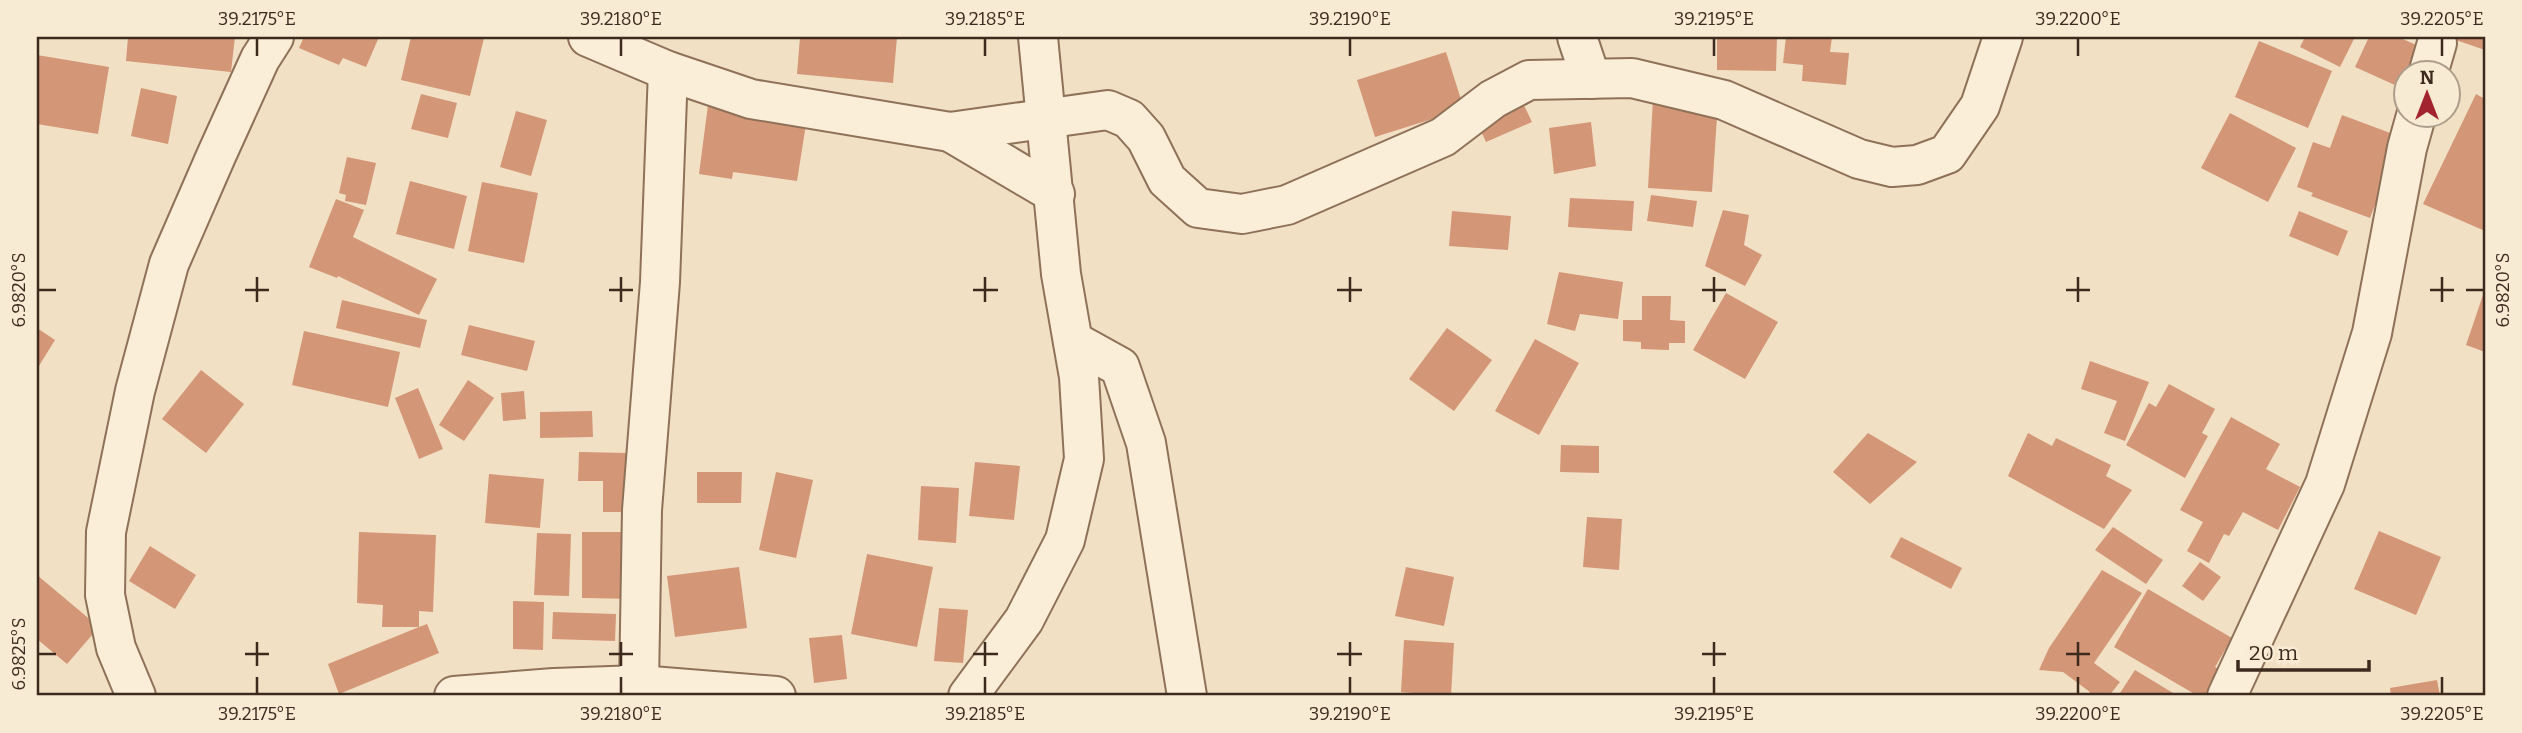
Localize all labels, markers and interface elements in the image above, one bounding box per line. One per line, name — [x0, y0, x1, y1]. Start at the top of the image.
text: 39.2175°E — [218, 8, 296, 30]
text: 39.2180°E — [580, 8, 662, 30]
text: 39.2185°E — [945, 8, 1025, 30]
text: 39.2190°E — [1309, 8, 1391, 30]
text: 39.2195°E — [1674, 8, 1754, 30]
text: 39.2200°E — [2035, 8, 2121, 30]
text: 39.2205°E — [2400, 8, 2484, 30]
north arrow — [2392, 60, 2462, 130]
text: N — [2420, 66, 2435, 89]
text: 6.9820°S — [8, 252, 30, 328]
text: 6.9820°S — [2492, 252, 2514, 328]
text: 6.9825°S — [8, 617, 30, 691]
scale bar — [2238, 628, 2370, 672]
text: 20 m — [2249, 640, 2298, 666]
text: 39.2175°E — [218, 703, 296, 725]
text: 39.2180°E — [580, 703, 662, 725]
text: 39.2185°E — [945, 703, 1025, 725]
text: 39.2190°E — [1309, 703, 1391, 725]
text: 39.2195°E — [1674, 703, 1754, 725]
text: 39.2200°E — [2035, 703, 2121, 725]
text: 39.2205°E — [2400, 703, 2484, 725]

